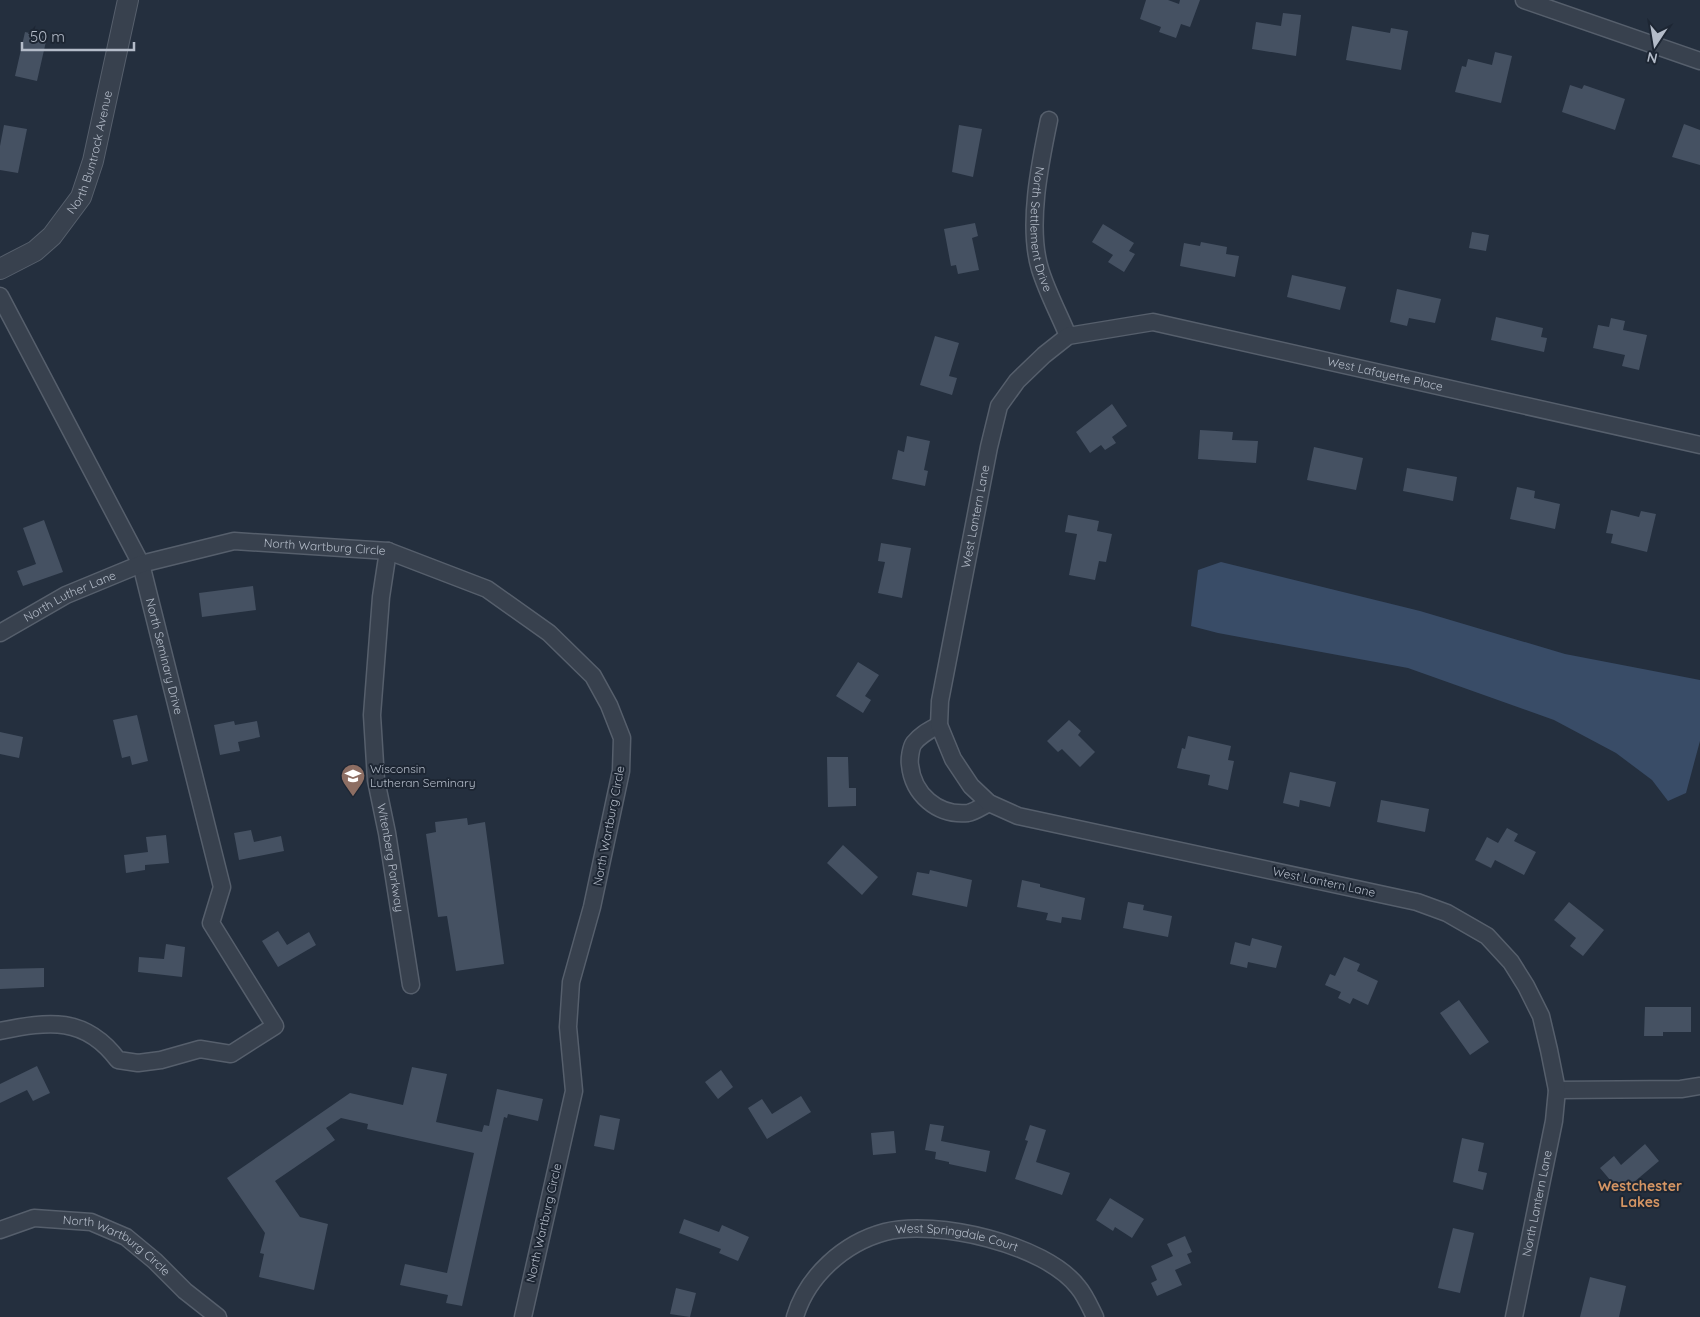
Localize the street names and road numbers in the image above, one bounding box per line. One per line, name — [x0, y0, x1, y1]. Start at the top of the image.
street label: North Buntrock Avenue — [63, 89, 115, 217]
street label: North Settlement Drive — [1027, 166, 1056, 294]
street label: West Lafayette Place — [1326, 353, 1445, 394]
street label: West Lantern Lane — [958, 463, 992, 569]
street label: North Wartburg Circle — [263, 535, 386, 558]
street label: North Luther Lane — [21, 567, 118, 625]
street label: North Seminary Drive — [143, 596, 187, 716]
street label: North Wartburg Circle — [590, 764, 628, 887]
street label: Witenberg Parkway — [374, 802, 407, 913]
street label: West Lantern Lane — [1271, 863, 1377, 900]
street label: North Lantern Lane — [1519, 1148, 1555, 1258]
street label: North Wartburg Circle — [522, 1162, 565, 1284]
street label: North Wartburg Circle — [62, 1212, 174, 1279]
street label: West Springdale Court — [895, 1221, 1020, 1254]

